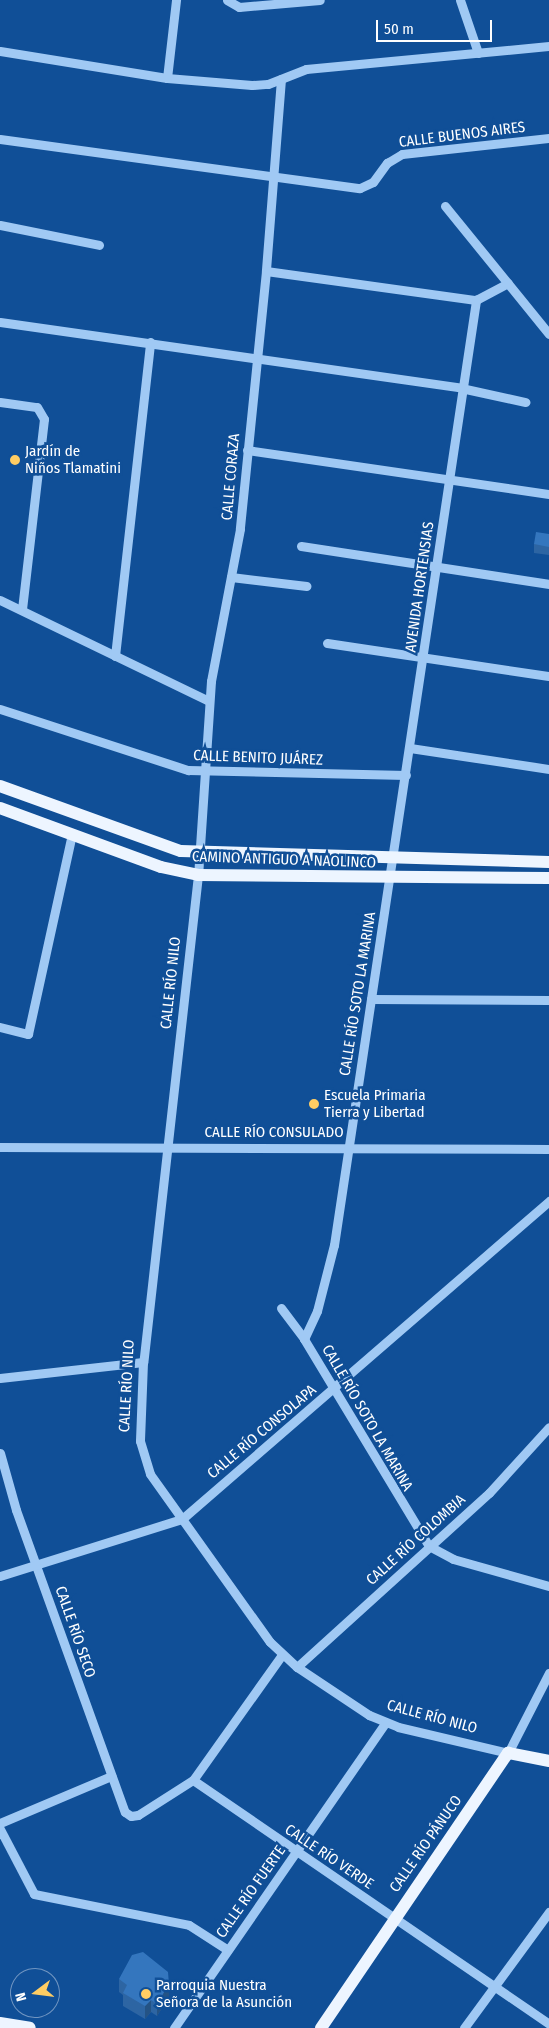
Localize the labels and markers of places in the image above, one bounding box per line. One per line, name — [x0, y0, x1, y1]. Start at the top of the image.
place label: Jardín de Niños Tlamatini — [25, 442, 121, 477]
marker: Jardín de Niños Tlamatini — [9, 454, 21, 466]
place label: Escuela Primaria Tierra y Libertad — [324, 1086, 425, 1121]
marker: Escuela Primaria Tierra y Libertad — [308, 1098, 320, 1110]
place label: Parroquia Nuestra Señora de la Asunción — [156, 1976, 292, 2011]
marker: Parroquia Nuestra Señora de la Asunción — [140, 1988, 152, 2000]

